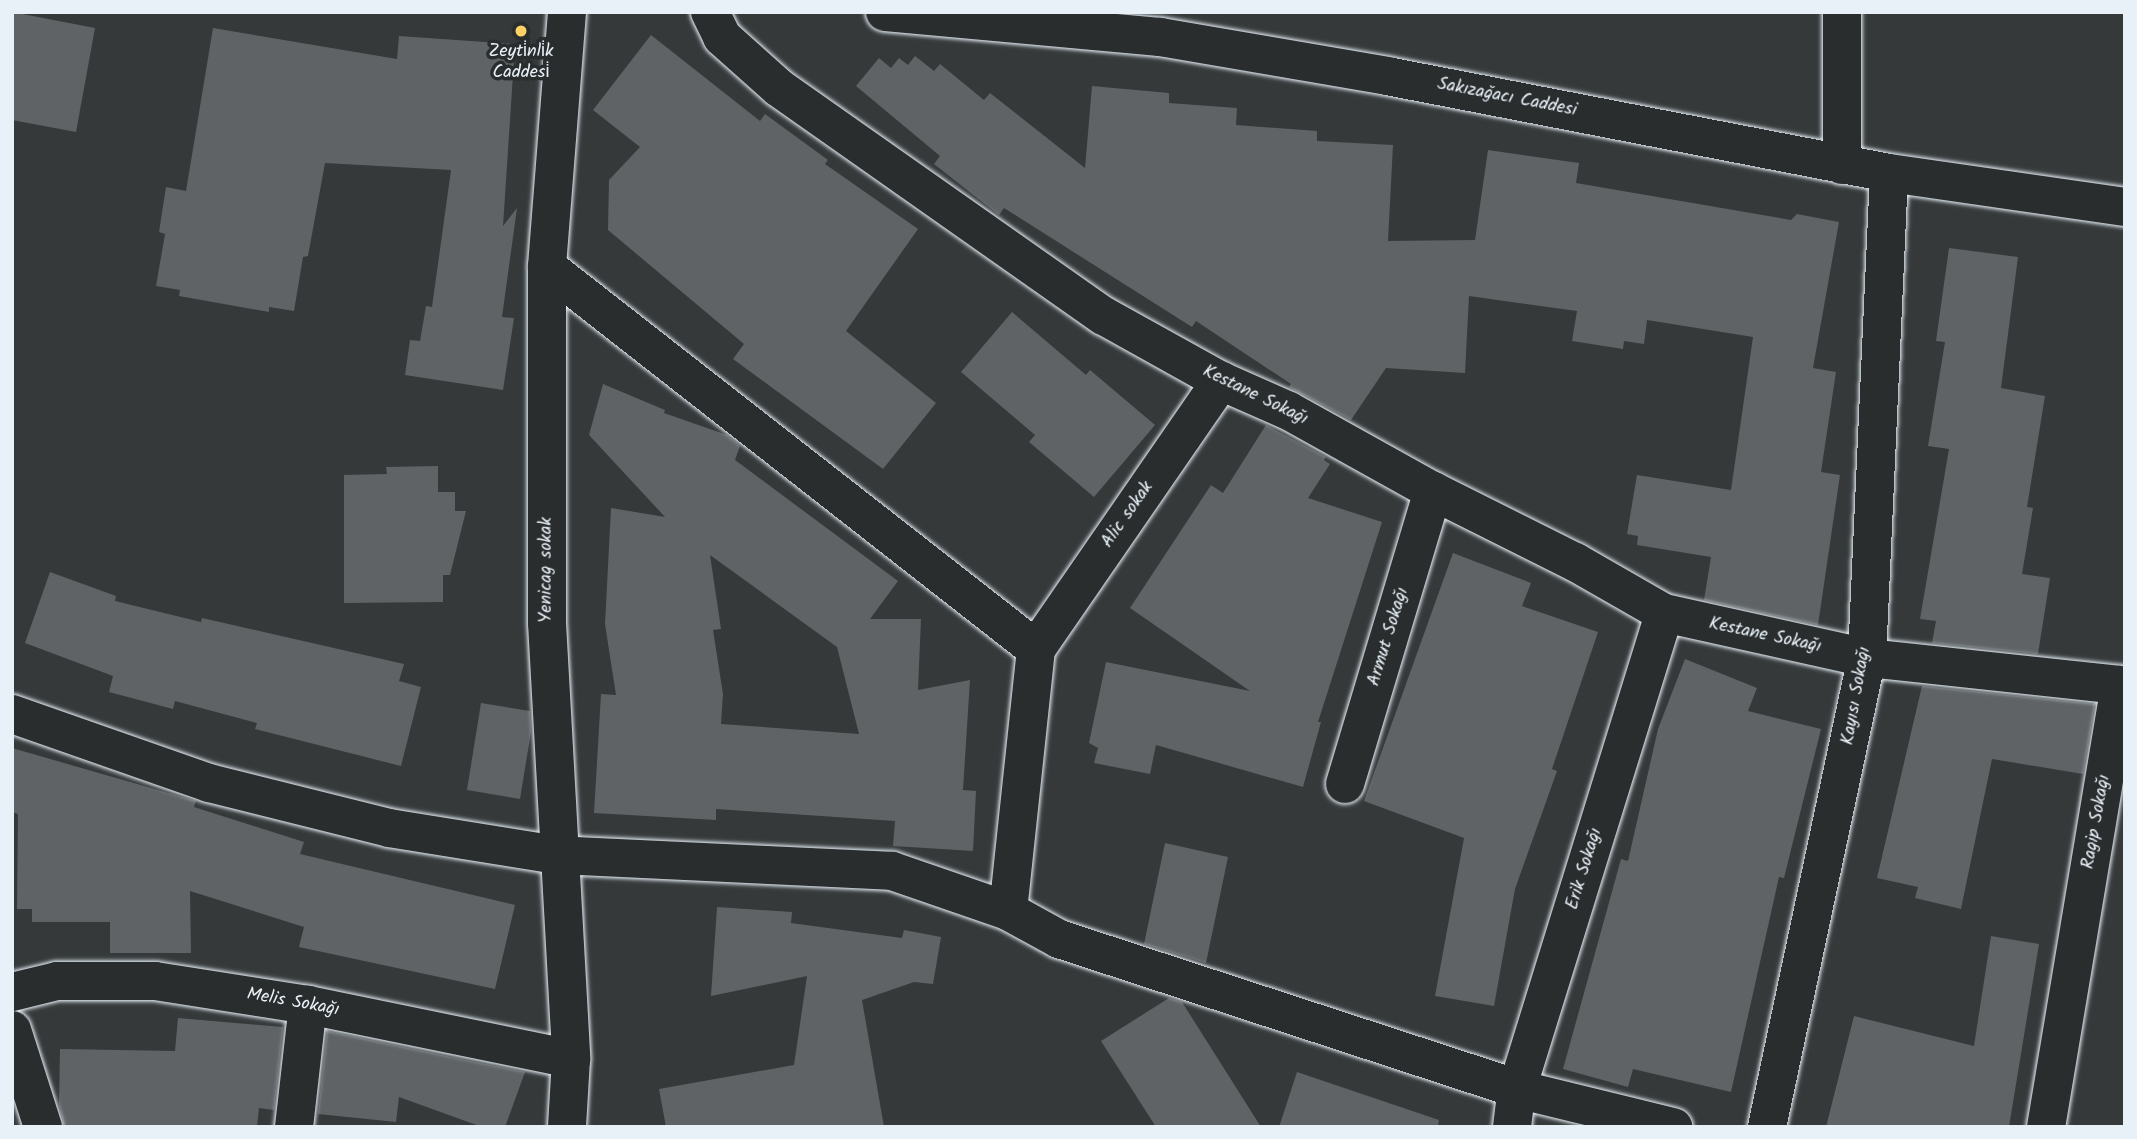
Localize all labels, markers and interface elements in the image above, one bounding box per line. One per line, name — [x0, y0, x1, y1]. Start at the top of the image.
marker: Zeyti̇nli̇k Caddesi̇ — [513, 23, 529, 39]
place label: Zeyti̇nli̇k Caddesi̇ — [488, 42, 554, 84]
street label: Sakızağacı Caddesi — [1435, 74, 1579, 122]
street label: Kestane Sokağı — [1199, 361, 1311, 431]
street label: Alic sokak — [1097, 478, 1159, 552]
street label: Yenicag sokak — [536, 517, 558, 623]
street label: Armut Sokağı — [1364, 585, 1414, 689]
street label: Kestane Sokağı — [1707, 614, 1823, 658]
street label: Kayısı Sokağı — [1838, 645, 1876, 747]
street label: Ragip Sokağı — [2078, 773, 2116, 871]
street label: Erik Sokağı — [1562, 826, 1608, 912]
street label: Melis Sokağı — [245, 984, 341, 1022]

